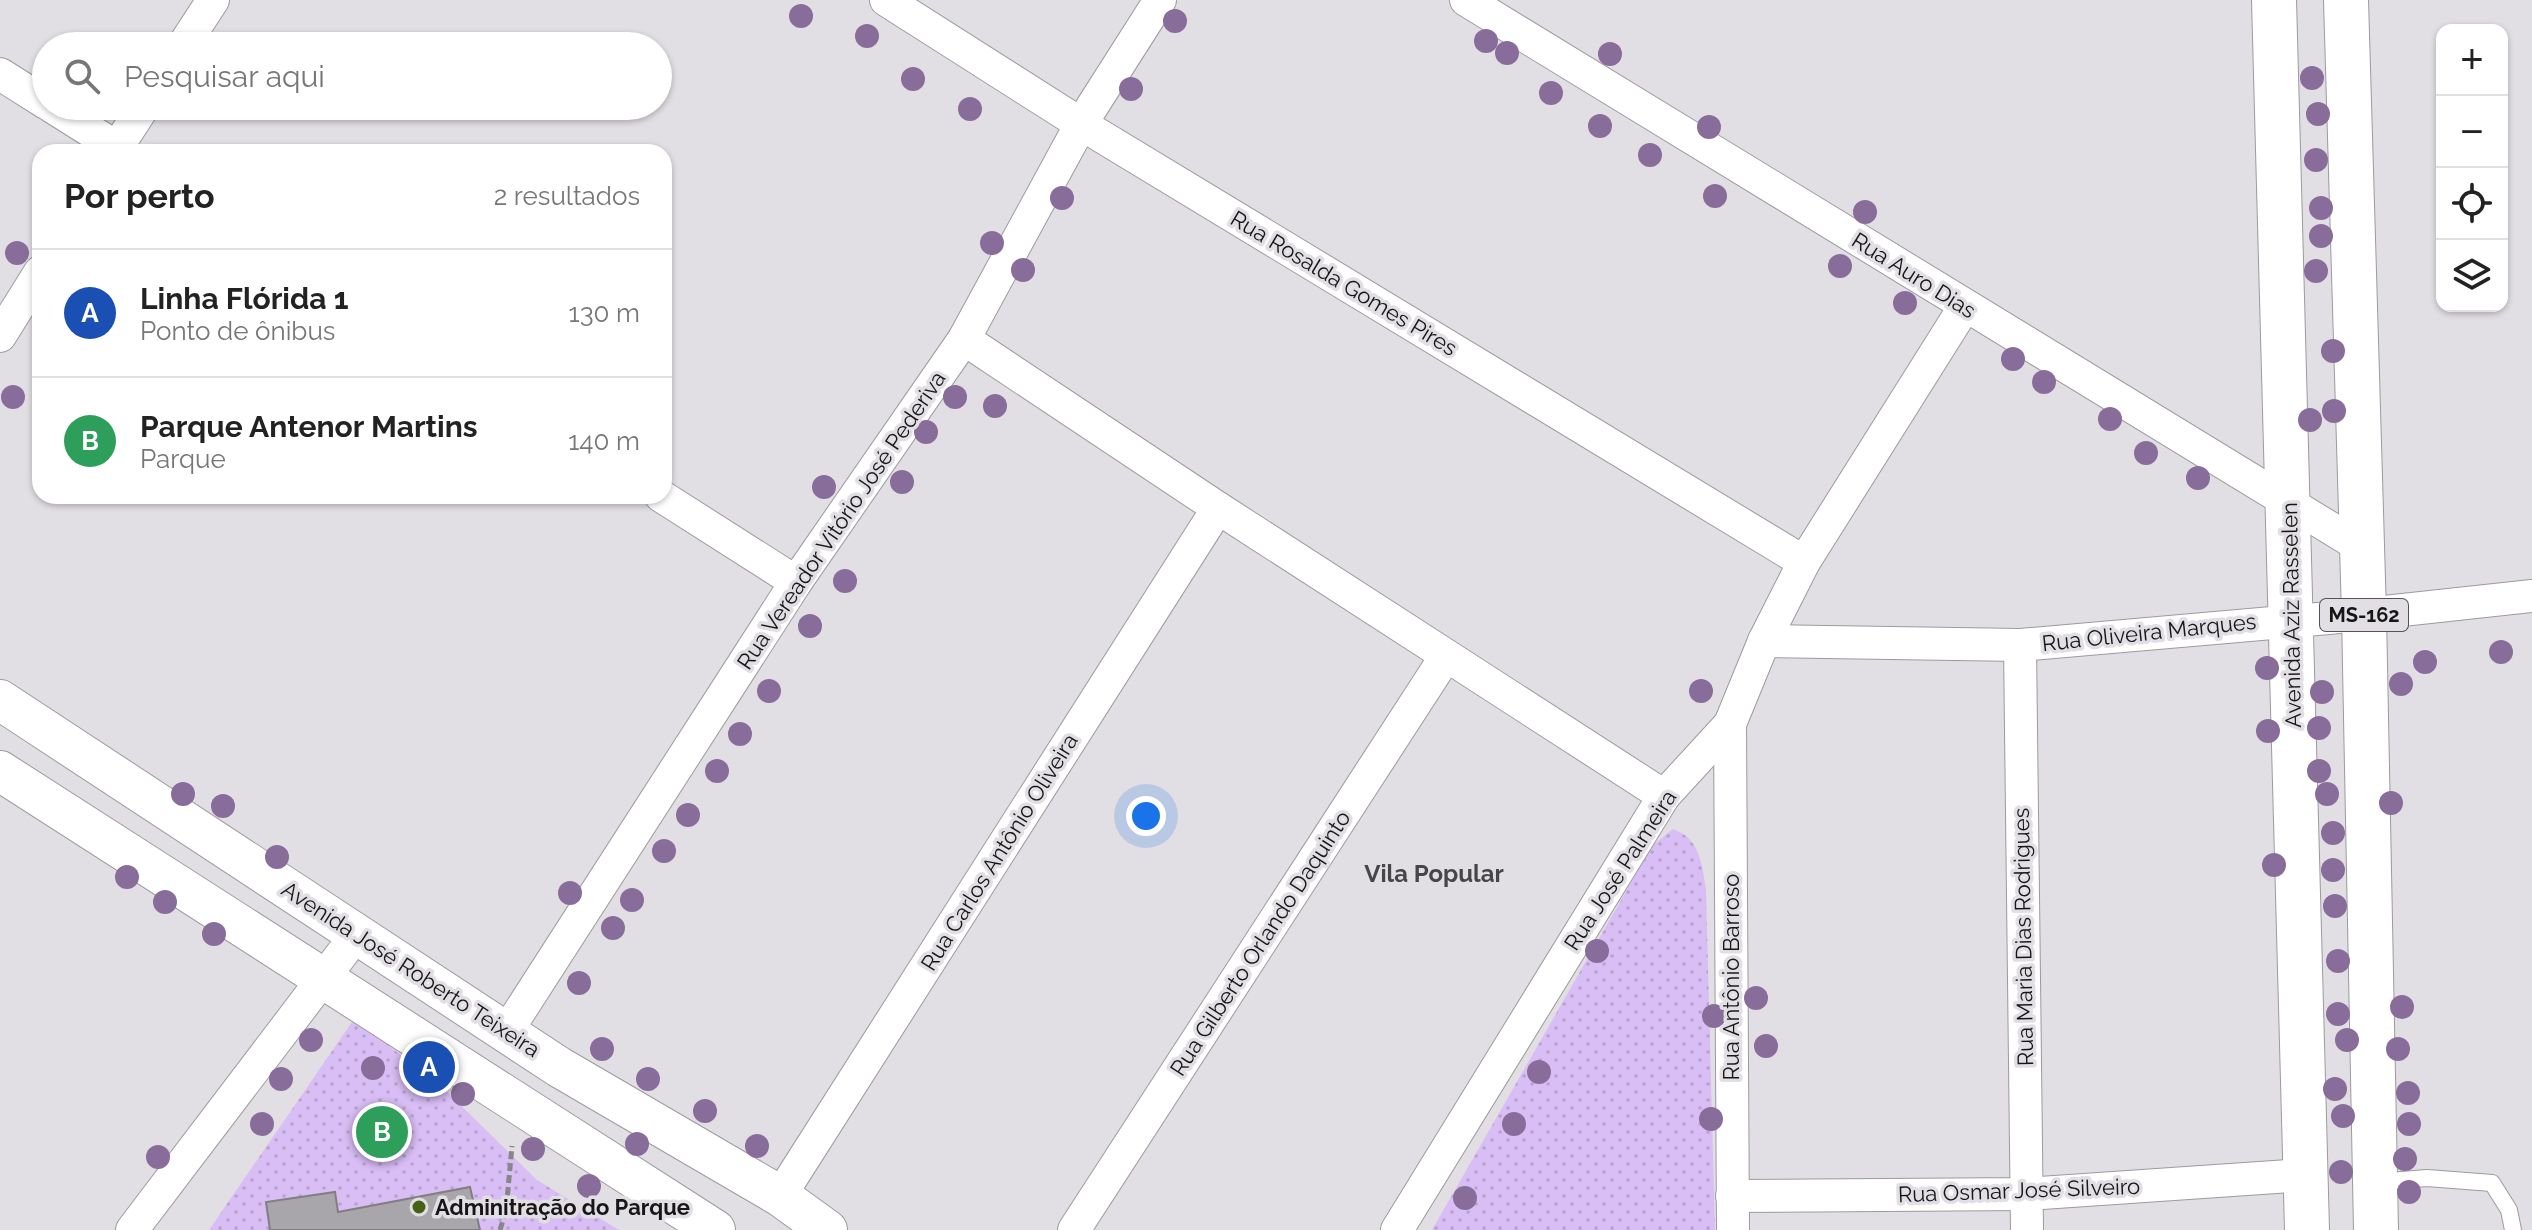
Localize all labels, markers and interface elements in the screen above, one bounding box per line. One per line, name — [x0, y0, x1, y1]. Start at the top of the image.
map controls — [2436, 24, 2508, 312]
button: + — [2436, 24, 2508, 96]
search box — [32, 32, 672, 120]
icon: search — [60, 54, 104, 98]
text: Pesquisar aqui — [124, 59, 325, 94]
button: − — [2436, 96, 2508, 168]
button: locate — [2436, 168, 2508, 240]
text: Por perto — [64, 176, 215, 216]
text: 2 resultados — [494, 181, 640, 211]
street label: Rua Rosalda Gomes Pires — [1226, 205, 1462, 361]
street label: Rua Auro Dias — [1847, 227, 1981, 323]
button: layers — [2436, 240, 2508, 312]
text: Linha Flórida 1 — [140, 281, 349, 316]
text: A — [81, 298, 99, 328]
text: 130 m — [569, 298, 640, 328]
text: Ponto de ônibus — [140, 316, 335, 346]
street label: Rua Vereador Vitório José Pederiva — [731, 366, 951, 674]
text: Parque Antenor Martins — [140, 409, 478, 444]
text: B — [81, 426, 99, 456]
text: 140 m — [568, 426, 640, 456]
text: Parque — [140, 444, 226, 474]
street label: Avenida Aziz Rasselen — [2276, 502, 2306, 728]
road number: MS-162 — [2320, 599, 2408, 631]
street label: Rua Oliveira Marques — [2041, 608, 2257, 656]
street label: Rua Carlos Antônio Oliveira — [915, 729, 1083, 975]
street label: Rua José Palmeira — [1558, 785, 1682, 955]
your location — [1126, 796, 1166, 836]
street label: Rua Gilberto Orlando Daquinto — [1164, 806, 1356, 1080]
street label: Rua Maria Dias Rodrigues — [2008, 808, 2038, 1066]
district label: Vila Popular — [1364, 859, 1504, 888]
street label: Rua Antônio Barroso — [1718, 874, 1744, 1080]
street label: Avenida José Roberto Teixeira — [277, 876, 545, 1062]
pin: A — [403, 1037, 455, 1097]
pin: B — [356, 1102, 408, 1162]
street label: Rua Osmar José Silveiro — [1897, 1173, 2141, 1207]
place label: Adminitração do Parque — [435, 1194, 690, 1220]
marker: Adminitração do Parque — [410, 1198, 428, 1216]

